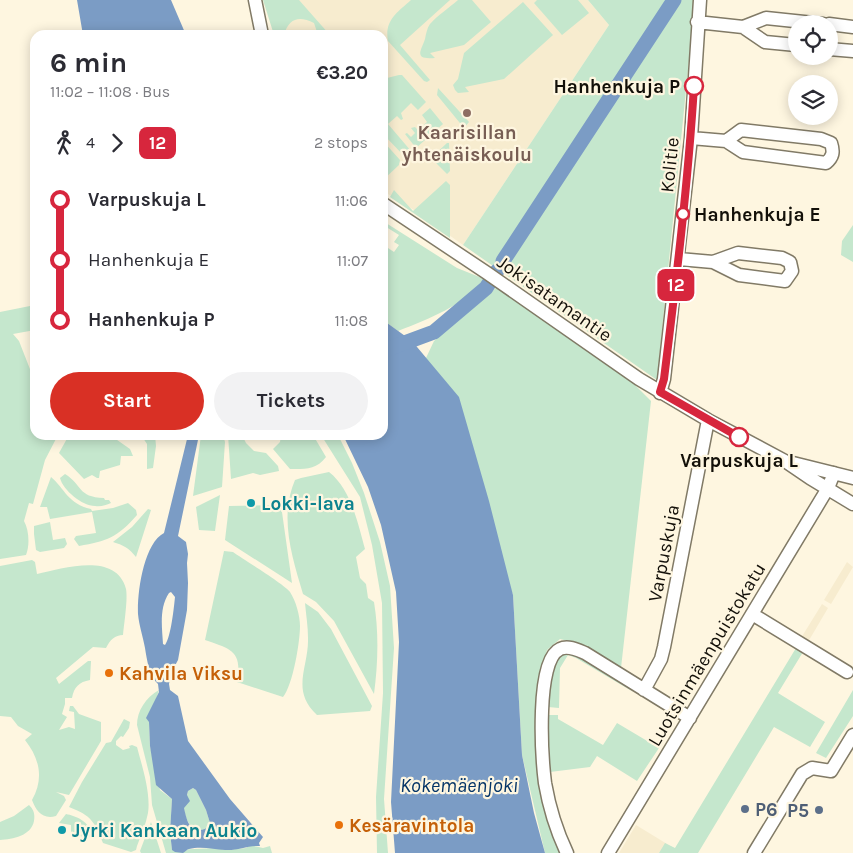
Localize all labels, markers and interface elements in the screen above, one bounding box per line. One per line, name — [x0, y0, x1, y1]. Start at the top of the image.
map controls — [788, 15, 838, 125]
button: locate — [788, 15, 838, 65]
text: 6 min — [50, 46, 127, 79]
text: €3.20 — [317, 62, 368, 84]
button: layers — [788, 75, 838, 125]
place label: Hanhenkuja P — [553, 76, 680, 98]
marker: Hanhenkuja P — [684, 76, 704, 96]
text: 11:02 – 11:08 · Bus — [50, 82, 170, 101]
marker: Kaarisillan yhtenäiskoulu — [461, 107, 473, 119]
place label: Kaarisillan yhtenäiskoulu — [402, 122, 532, 166]
icon: walk — [50, 129, 78, 157]
icon: forward — [103, 129, 131, 157]
text: 12 — [149, 132, 166, 154]
text: 4 — [86, 133, 95, 152]
text: 2 stops — [314, 133, 368, 152]
street label: Kolitie — [656, 136, 684, 194]
text: Varpuskuja L — [88, 189, 206, 211]
text: 11:06 — [335, 191, 368, 210]
place label: Hanhenkuja E — [694, 204, 821, 226]
marker: Hanhenkuja E — [676, 207, 690, 221]
text: Hanhenkuja E — [88, 249, 209, 271]
text: 11:07 — [337, 251, 368, 270]
street label: Jokisatamantie — [493, 251, 616, 346]
line badge: 12 — [654, 269, 698, 301]
text: 12 — [667, 274, 685, 296]
text: Hanhenkuja P — [88, 309, 215, 331]
text: 11:08 — [334, 311, 368, 330]
button: Start — [50, 372, 204, 430]
button: Tickets — [214, 372, 368, 430]
marker: Varpuskuja L — [729, 427, 749, 447]
place label: Varpuskuja L — [680, 450, 798, 472]
place label: Lokki-lava — [261, 493, 355, 515]
marker: Lokki-lava — [245, 497, 257, 509]
street label: Varpuskuja — [644, 503, 684, 604]
street label: Luotsinmäenpuistokatu — [643, 559, 770, 750]
place label: Kahvila Viksu — [119, 663, 243, 685]
marker: Kahvila Viksu — [103, 667, 115, 679]
water label: Kokemäenjoki — [400, 774, 518, 797]
place label: P6 — [755, 799, 778, 821]
place label: P5 — [787, 800, 809, 822]
marker: P6 — [739, 803, 751, 815]
marker: P5 — [813, 804, 825, 816]
place label: Kesäravintola — [349, 815, 474, 837]
marker: Kesäravintola — [333, 819, 345, 831]
place label: Jyrki Kankaan Aukio — [72, 820, 257, 842]
marker: Jyrki Kankaan Aukio — [56, 824, 68, 836]

